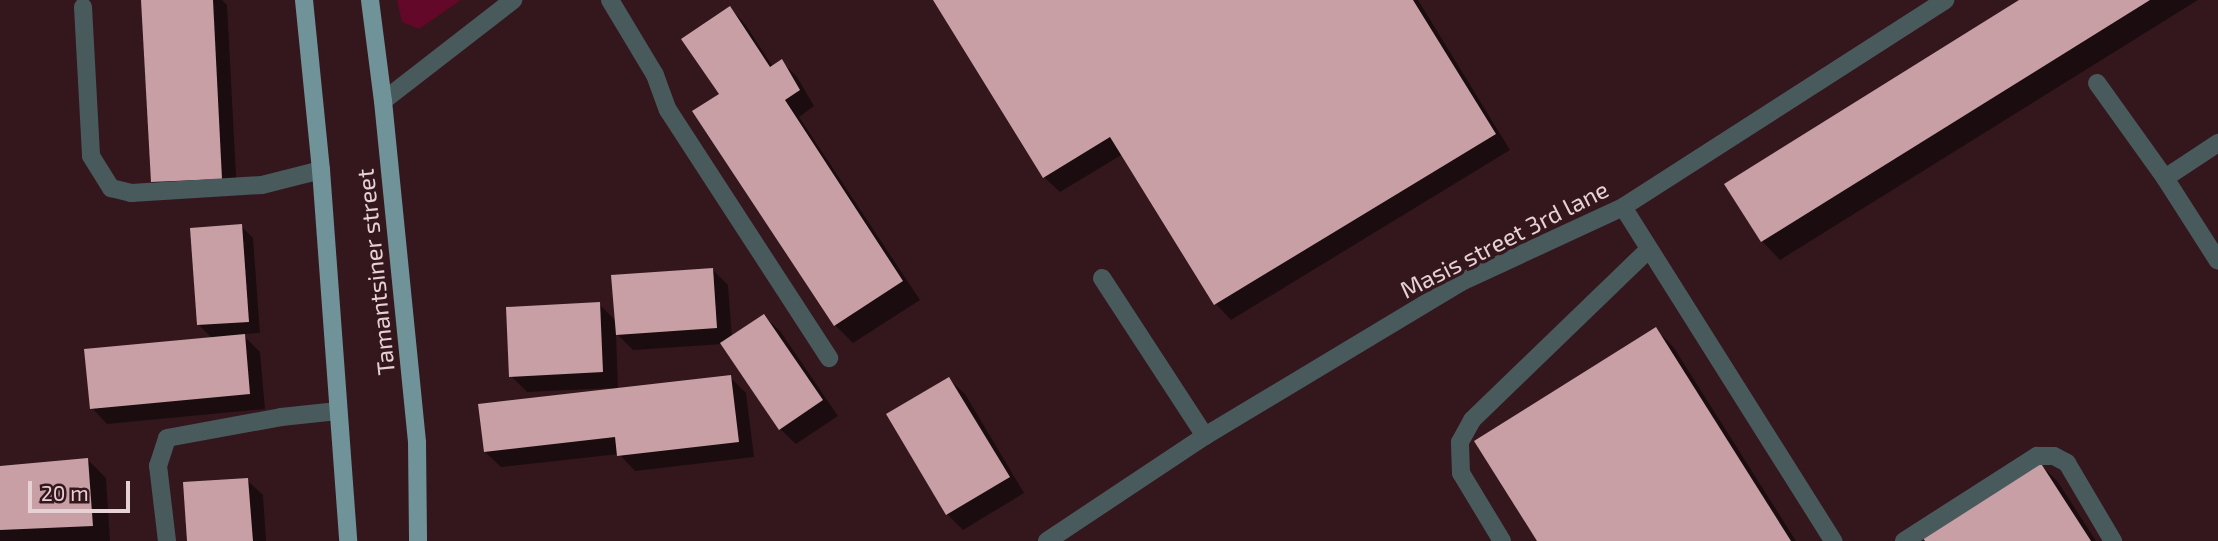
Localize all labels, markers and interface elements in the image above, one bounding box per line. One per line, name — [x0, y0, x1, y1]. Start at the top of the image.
street label: Tamantsiner street — [350, 167, 400, 377]
street label: Masis street 3rd lane — [1395, 174, 1613, 304]
scale bar — [32, 468, 133, 512]
text: 20 m — [41, 480, 89, 505]

